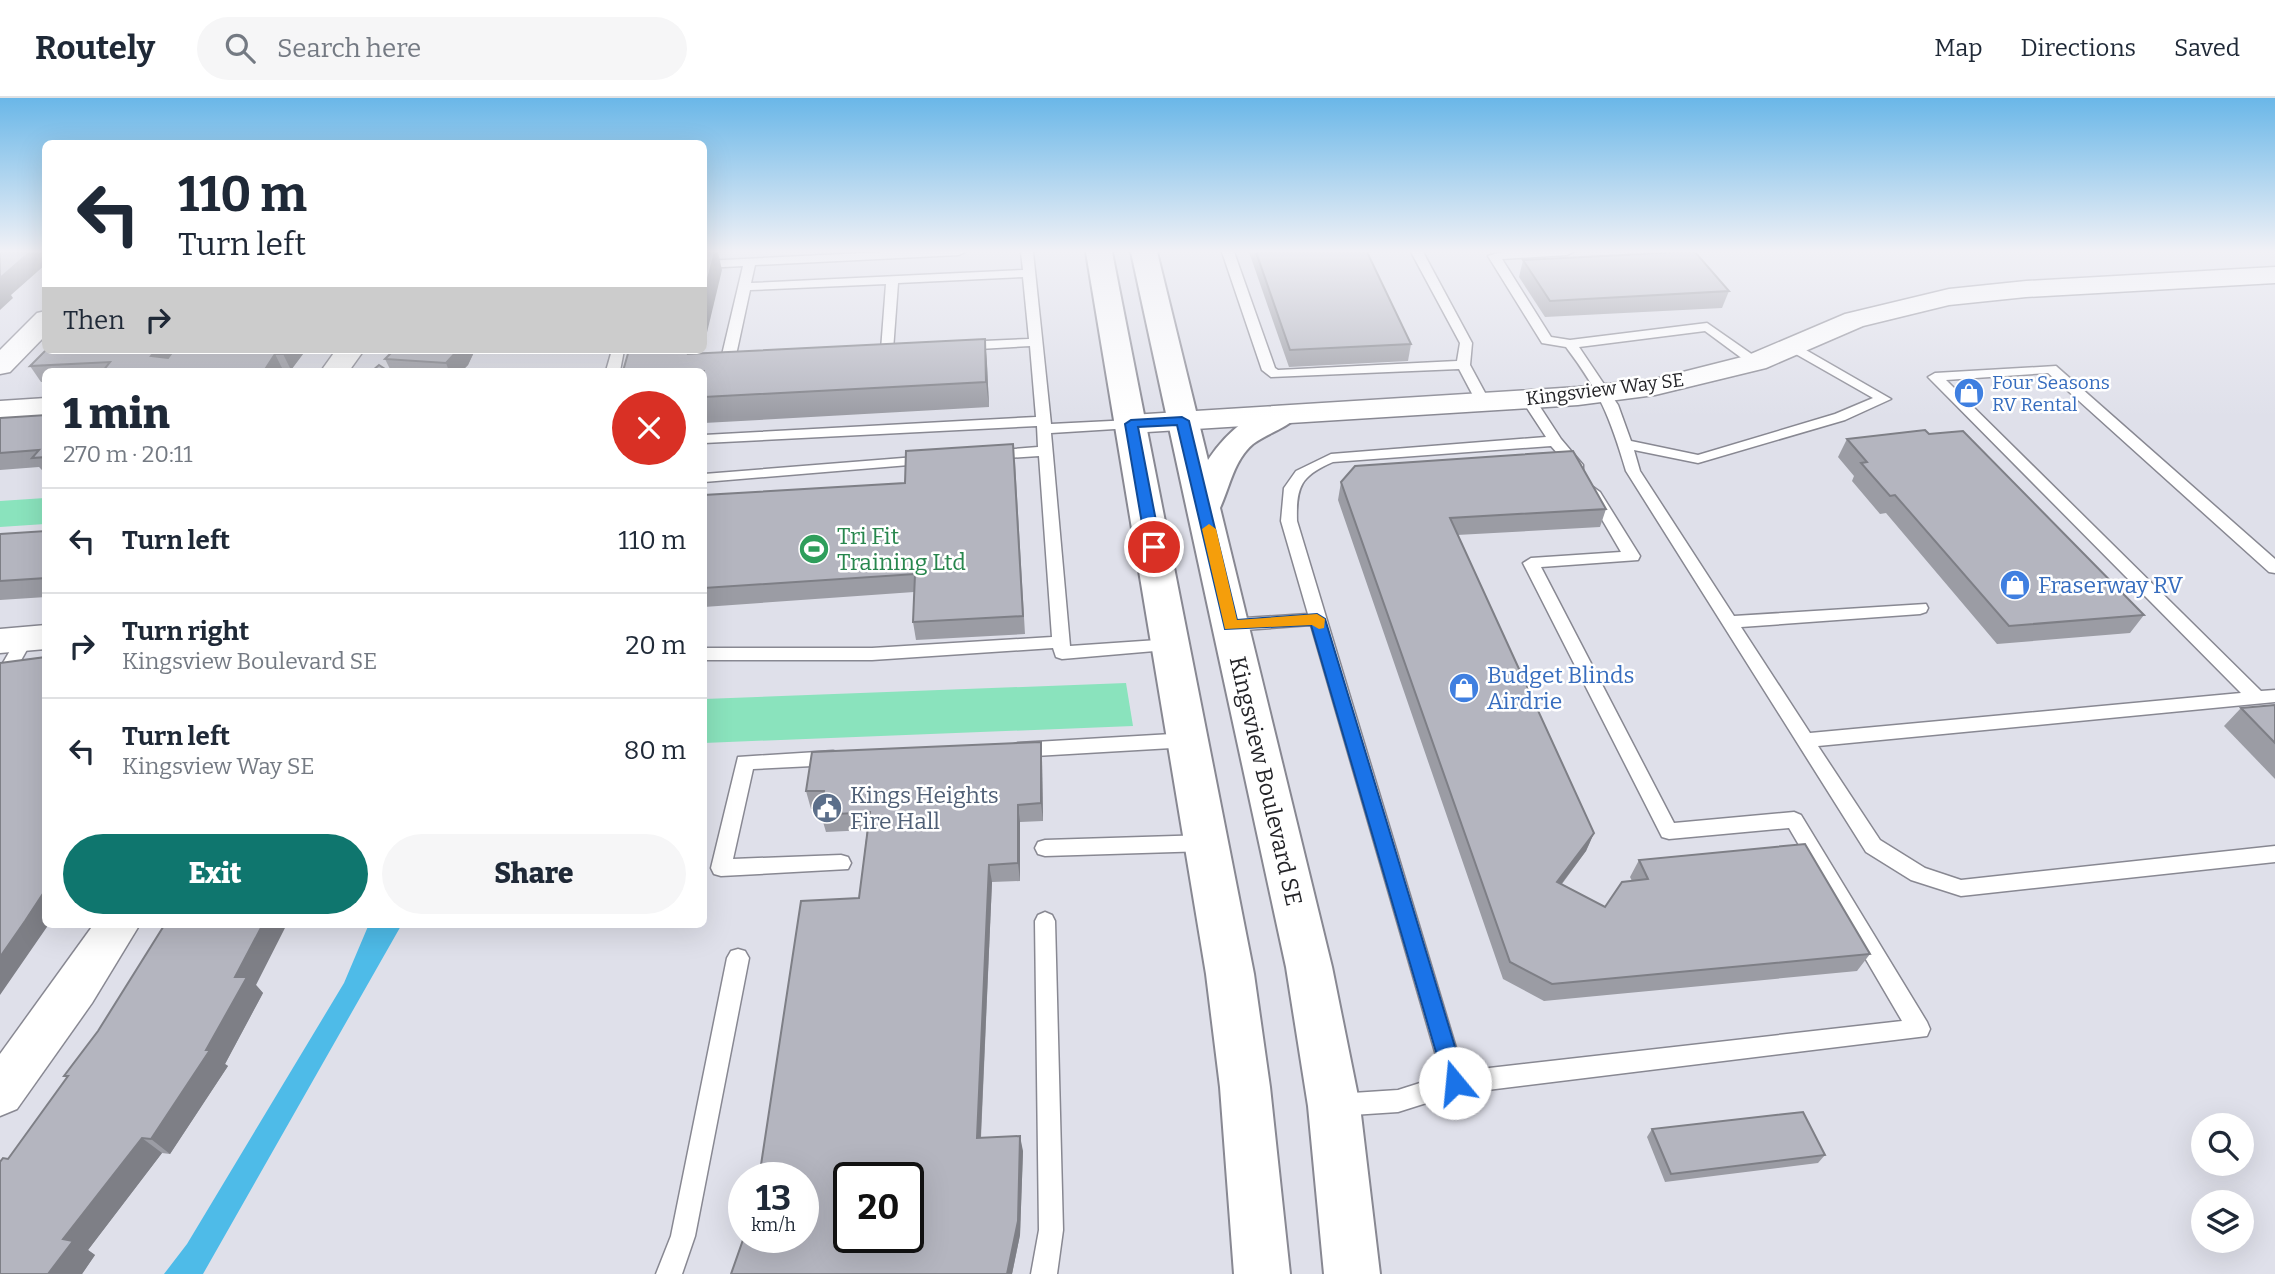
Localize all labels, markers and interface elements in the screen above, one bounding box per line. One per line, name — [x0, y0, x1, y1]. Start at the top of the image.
search box — [197, 17, 687, 80]
text: Routely — [35, 28, 155, 68]
icon: search — [221, 29, 259, 67]
text: Search here — [277, 33, 421, 64]
text: Map — [1934, 34, 1983, 62]
text: Directions — [2021, 34, 2136, 62]
text: Saved — [2174, 34, 2240, 62]
text: 110 m — [178, 165, 307, 224]
icon: left — [63, 168, 154, 259]
text: Turn left — [178, 225, 306, 263]
icon: right — [139, 301, 177, 339]
text: Then — [63, 305, 125, 336]
street label: Kingsview Way SE — [1525, 368, 1685, 410]
place label: Four Seasons RV Rental — [1992, 371, 2110, 416]
shop icon: Four Seasons RV Rental — [1952, 376, 1986, 410]
text: 1 min — [63, 389, 170, 439]
button: close — [612, 391, 686, 465]
text: 270 m · 20:11 — [63, 440, 193, 468]
pin — [1124, 517, 1184, 577]
icon: left — [63, 522, 101, 560]
place label: Tri Fit Training Ltd — [837, 522, 966, 576]
text: Turn left — [122, 525, 230, 556]
text: 110 m — [618, 525, 686, 556]
icon: arrive — [1135, 528, 1173, 566]
sports icon: Tri Fit Training Ltd — [797, 532, 831, 566]
shop icon: Fraserway RV — [1998, 568, 2032, 602]
place label: Fraserway RV — [2038, 571, 2183, 599]
text: Turn right — [122, 616, 249, 647]
icon: right — [63, 627, 101, 665]
text: 20 m — [625, 630, 686, 661]
text: Kingsview Boulevard SE — [122, 647, 377, 675]
street label: Kingsview Boulevard SE — [1224, 653, 1308, 909]
place label: Budget Blinds Airdrie — [1487, 661, 1635, 715]
shop icon: Budget Blinds Airdrie — [1447, 671, 1481, 705]
text: Turn left — [122, 721, 230, 752]
icon: left — [63, 732, 101, 770]
text: 80 m — [624, 735, 686, 766]
text: Kingsview Way SE — [122, 752, 315, 780]
place label: Kings Heights Fire Hall — [850, 781, 999, 835]
public building icon: Kings Heights Fire Hall — [810, 791, 844, 825]
button: Exit — [63, 834, 368, 914]
button: Share — [382, 834, 686, 914]
position arrow — [1418, 1046, 1492, 1120]
map controls — [2191, 1113, 2254, 1253]
button: search — [2191, 1113, 2254, 1176]
speed limit sign: 20 — [833, 1162, 924, 1253]
text: 13 — [756, 1177, 791, 1219]
button: layers — [2191, 1190, 2254, 1253]
text: km/h — [751, 1214, 796, 1236]

